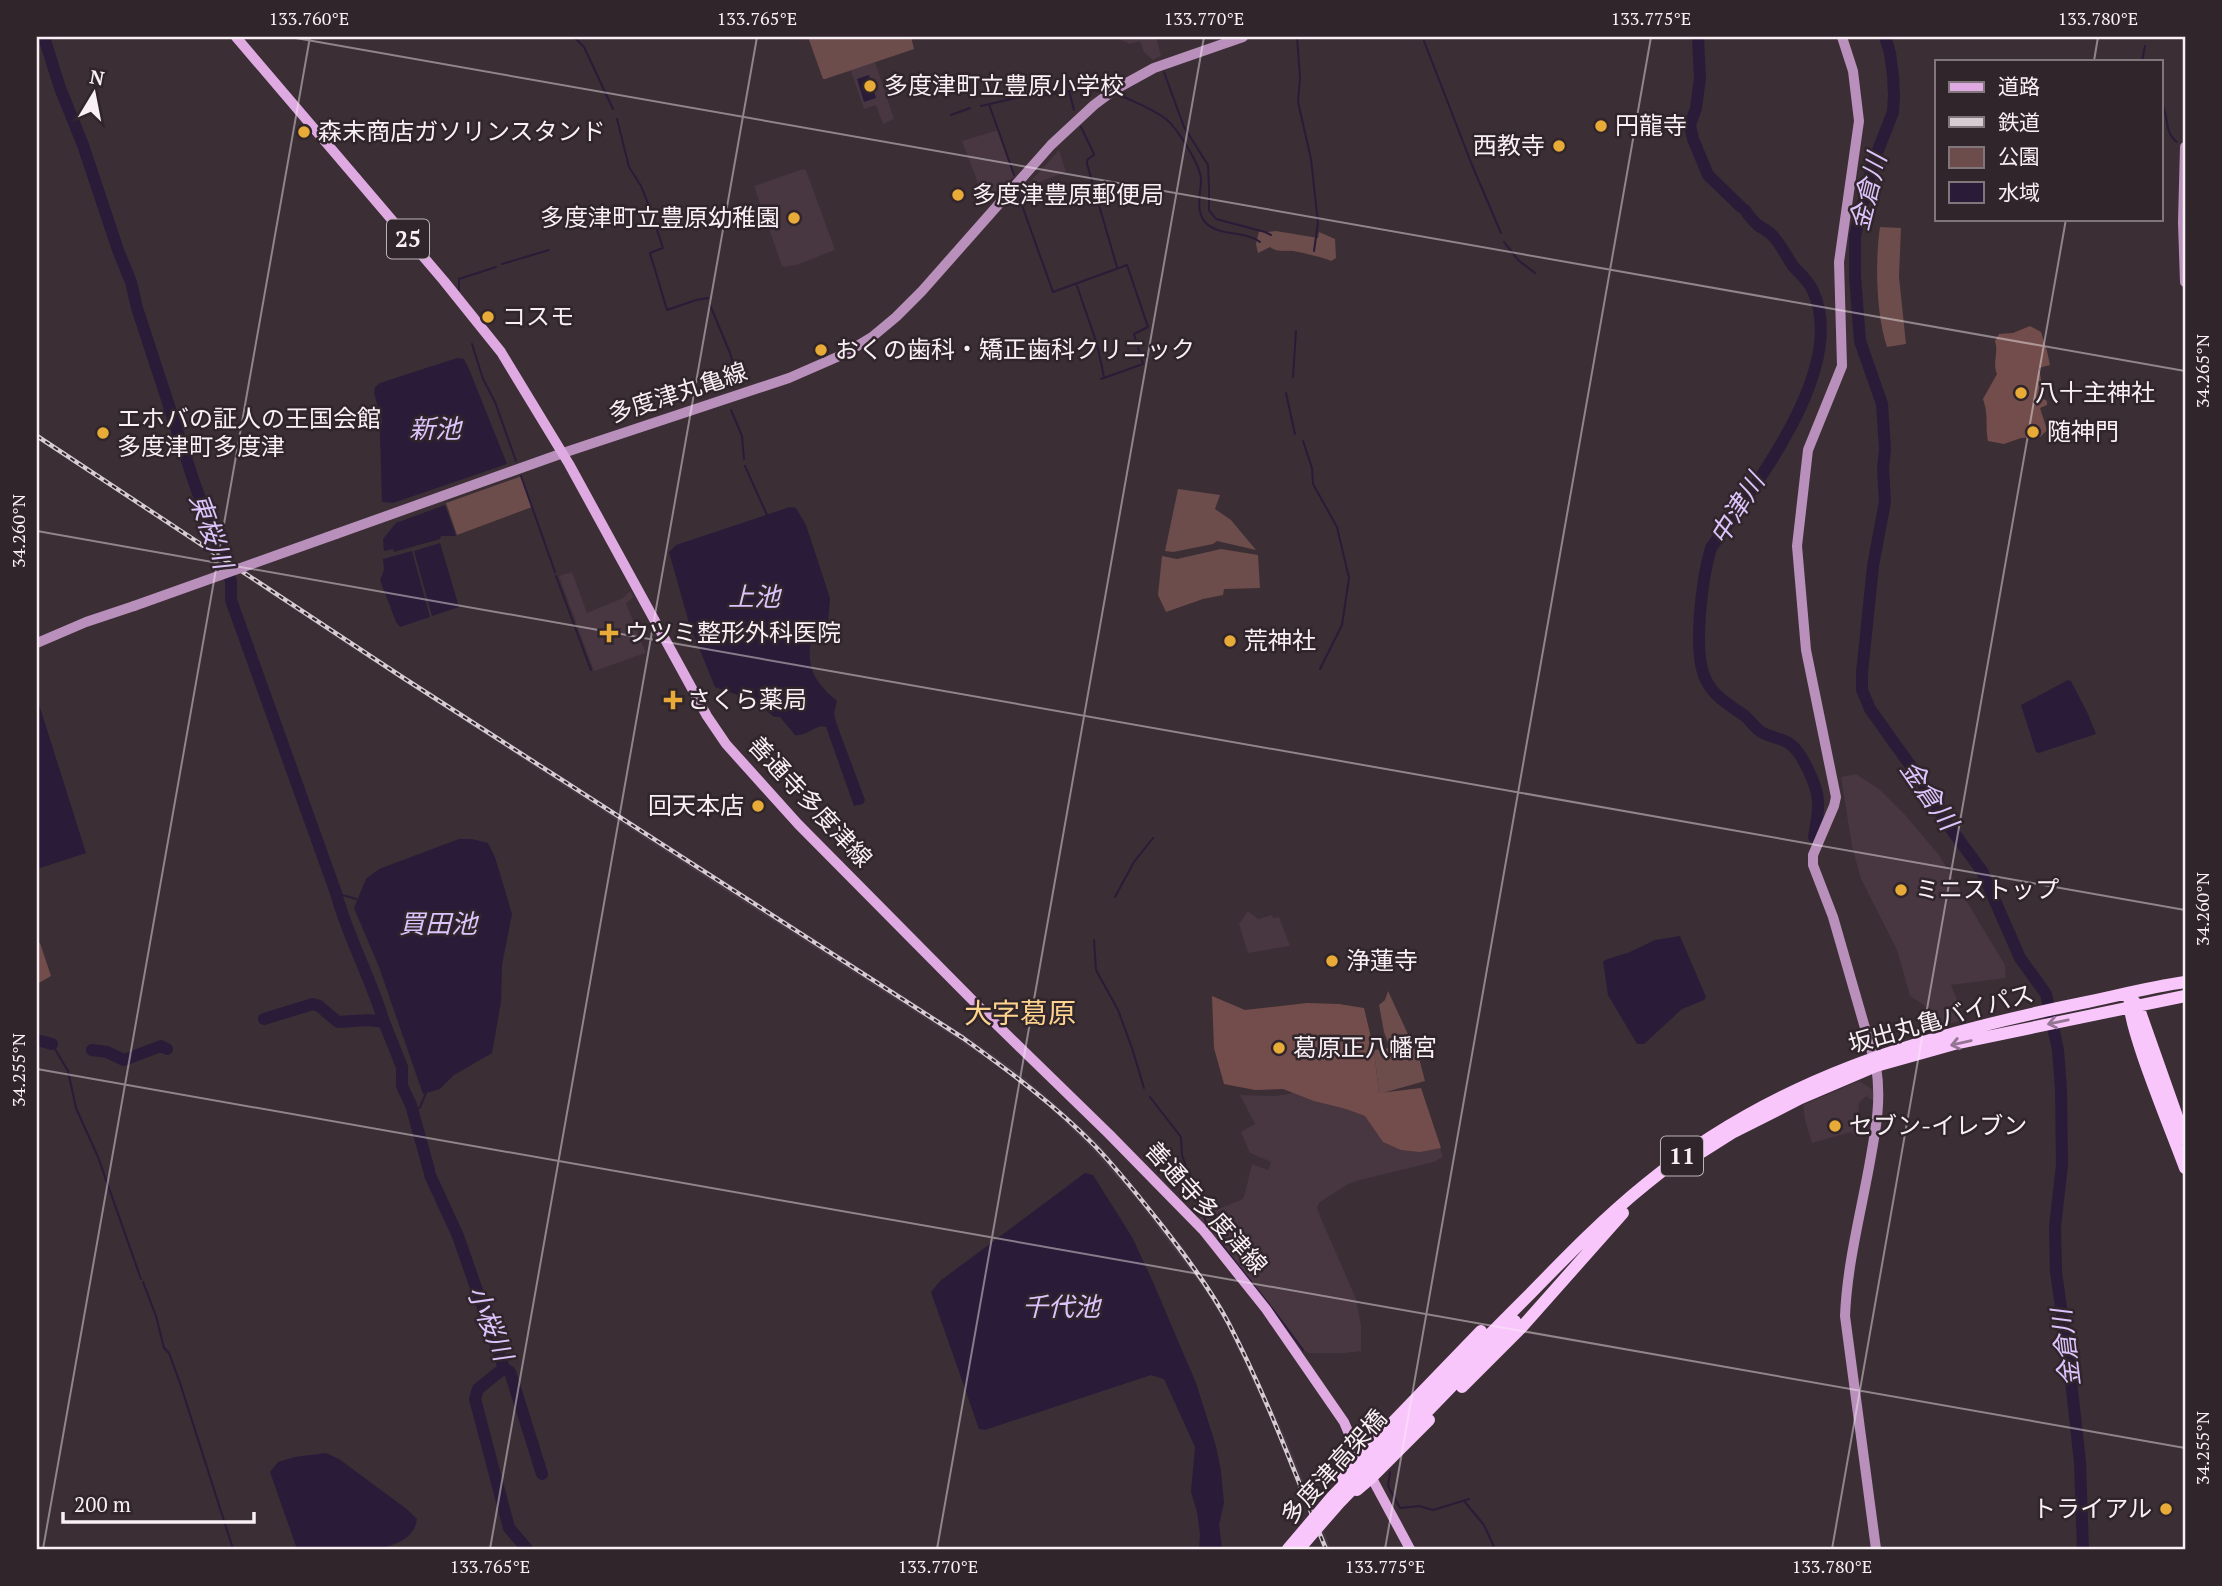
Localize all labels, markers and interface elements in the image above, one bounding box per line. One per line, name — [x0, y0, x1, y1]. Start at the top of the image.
text: 133.760°E — [269, 6, 349, 30]
text: 133.765°E — [717, 6, 797, 30]
text: 133.770°E — [1164, 6, 1244, 30]
text: 133.775°E — [1611, 6, 1691, 30]
text: 133.780°E — [2058, 6, 2138, 30]
north arrow — [60, 60, 130, 130]
legend — [1935, 60, 2162, 220]
text: N — [88, 63, 107, 90]
place label: 多度津町立豊原小学校 — [884, 69, 1124, 101]
text: 道路 — [1998, 72, 2040, 100]
marker: 多度津町立豊原小学校 — [862, 78, 878, 94]
text: 鉄道 — [1998, 108, 2040, 136]
place label: 円龍寺 — [1615, 109, 1687, 141]
place label: 森末商店ガソリンスタンド — [318, 115, 606, 147]
marker: 円龍寺 — [1593, 118, 1609, 134]
marker: 森末商店ガソリンスタンド — [296, 124, 312, 140]
place label: 西教寺 — [1473, 129, 1545, 161]
marker: 西教寺 — [1551, 138, 1567, 154]
text: 公園 — [1998, 142, 2040, 170]
water label: 金倉川 — [1841, 147, 1894, 234]
place label: 多度津豊原郵便局 — [972, 178, 1164, 210]
text: 水域 — [1998, 178, 2040, 206]
marker: 多度津豊原郵便局 — [950, 187, 966, 203]
place label: 多度津町立豊原幼稚園 — [540, 201, 780, 233]
marker: 多度津町立豊原幼稚園 — [786, 210, 802, 226]
road number: 25 — [387, 220, 429, 258]
place label: コスモ — [502, 300, 574, 332]
marker: コスモ — [480, 309, 496, 325]
place label: おくの歯科・矯正歯科クリニック — [835, 333, 1195, 365]
text: 34.265°N — [2190, 334, 2214, 408]
marker: おくの歯科・矯正歯科クリニック — [813, 342, 829, 358]
street label: 多度津丸亀線 — [604, 355, 751, 430]
place label: 八十主神社 — [2035, 376, 2155, 408]
marker: 八十主神社 — [2013, 385, 2029, 401]
place label: エホバの証人の王国会館 多度津町多度津 — [117, 402, 381, 462]
water label: 新池 — [409, 411, 464, 445]
place label: 随神門 — [2047, 415, 2119, 447]
marker: 随神門 — [2025, 424, 2041, 440]
marker: エホバの証人の王国会館 多度津町多度津 — [95, 425, 111, 441]
water label: 中津川 — [1701, 464, 1773, 551]
water label: 東桜川 — [183, 488, 242, 576]
text: 34.260°N — [6, 494, 30, 568]
water label: 上池 — [728, 579, 783, 613]
place label: ウツミ整形外科医院 — [625, 616, 841, 648]
marker: ウツミ整形外科医院 — [599, 623, 619, 643]
place label: 荒神社 — [1244, 624, 1316, 656]
marker: 荒神社 — [1222, 633, 1238, 649]
place label: さくら薬局 — [687, 683, 807, 715]
marker: さくら薬局 — [665, 692, 681, 708]
street label: 善通寺多度津線 — [742, 729, 880, 874]
water label: 金倉川 — [1894, 753, 1968, 839]
place label: 回天本店 — [648, 789, 744, 821]
marker: 回天本店 — [750, 798, 766, 814]
text: 34.260°N — [2190, 872, 2214, 946]
place label: ミニストップ — [1915, 873, 2059, 905]
marker: ミニストップ — [1893, 882, 1909, 898]
water label: 買田池 — [399, 906, 480, 940]
place label: 浄蓮寺 — [1346, 944, 1418, 976]
marker: 浄蓮寺 — [1324, 953, 1340, 969]
street label: 坂出丸亀バイパス — [1844, 976, 2037, 1060]
district label: 大字葛原 — [964, 994, 1076, 1031]
one-way arrow — [2047, 1015, 2070, 1029]
place label: 葛原正八幡宮 — [1293, 1031, 1437, 1063]
text: 34.255°N — [6, 1033, 30, 1107]
one-way arrow — [1950, 1036, 1973, 1050]
marker: 葛原正八幡宮 — [1271, 1040, 1287, 1056]
place label: セブン-イレブン — [1849, 1109, 2027, 1141]
marker: セブン-イレブン — [1827, 1118, 1843, 1134]
street label: 善通寺多度津線 — [1139, 1134, 1275, 1280]
road number: 11 — [1661, 1136, 1703, 1176]
water label: 小桜川 — [461, 1280, 522, 1368]
water label: 千代池 — [1022, 1289, 1103, 1323]
water label: 金倉川 — [2043, 1304, 2087, 1389]
street label: 多度津高架橋 — [1273, 1402, 1393, 1531]
text: 34.255°N — [2190, 1411, 2214, 1485]
scale bar — [63, 1481, 254, 1525]
text: 200 m — [74, 1490, 131, 1518]
place label: トライアル — [2032, 1492, 2152, 1524]
marker: トライアル — [2158, 1501, 2174, 1517]
text: 133.765°E — [450, 1554, 530, 1578]
text: 133.770°E — [898, 1554, 978, 1578]
text: 133.775°E — [1345, 1554, 1425, 1578]
text: 133.780°E — [1792, 1554, 1872, 1578]

